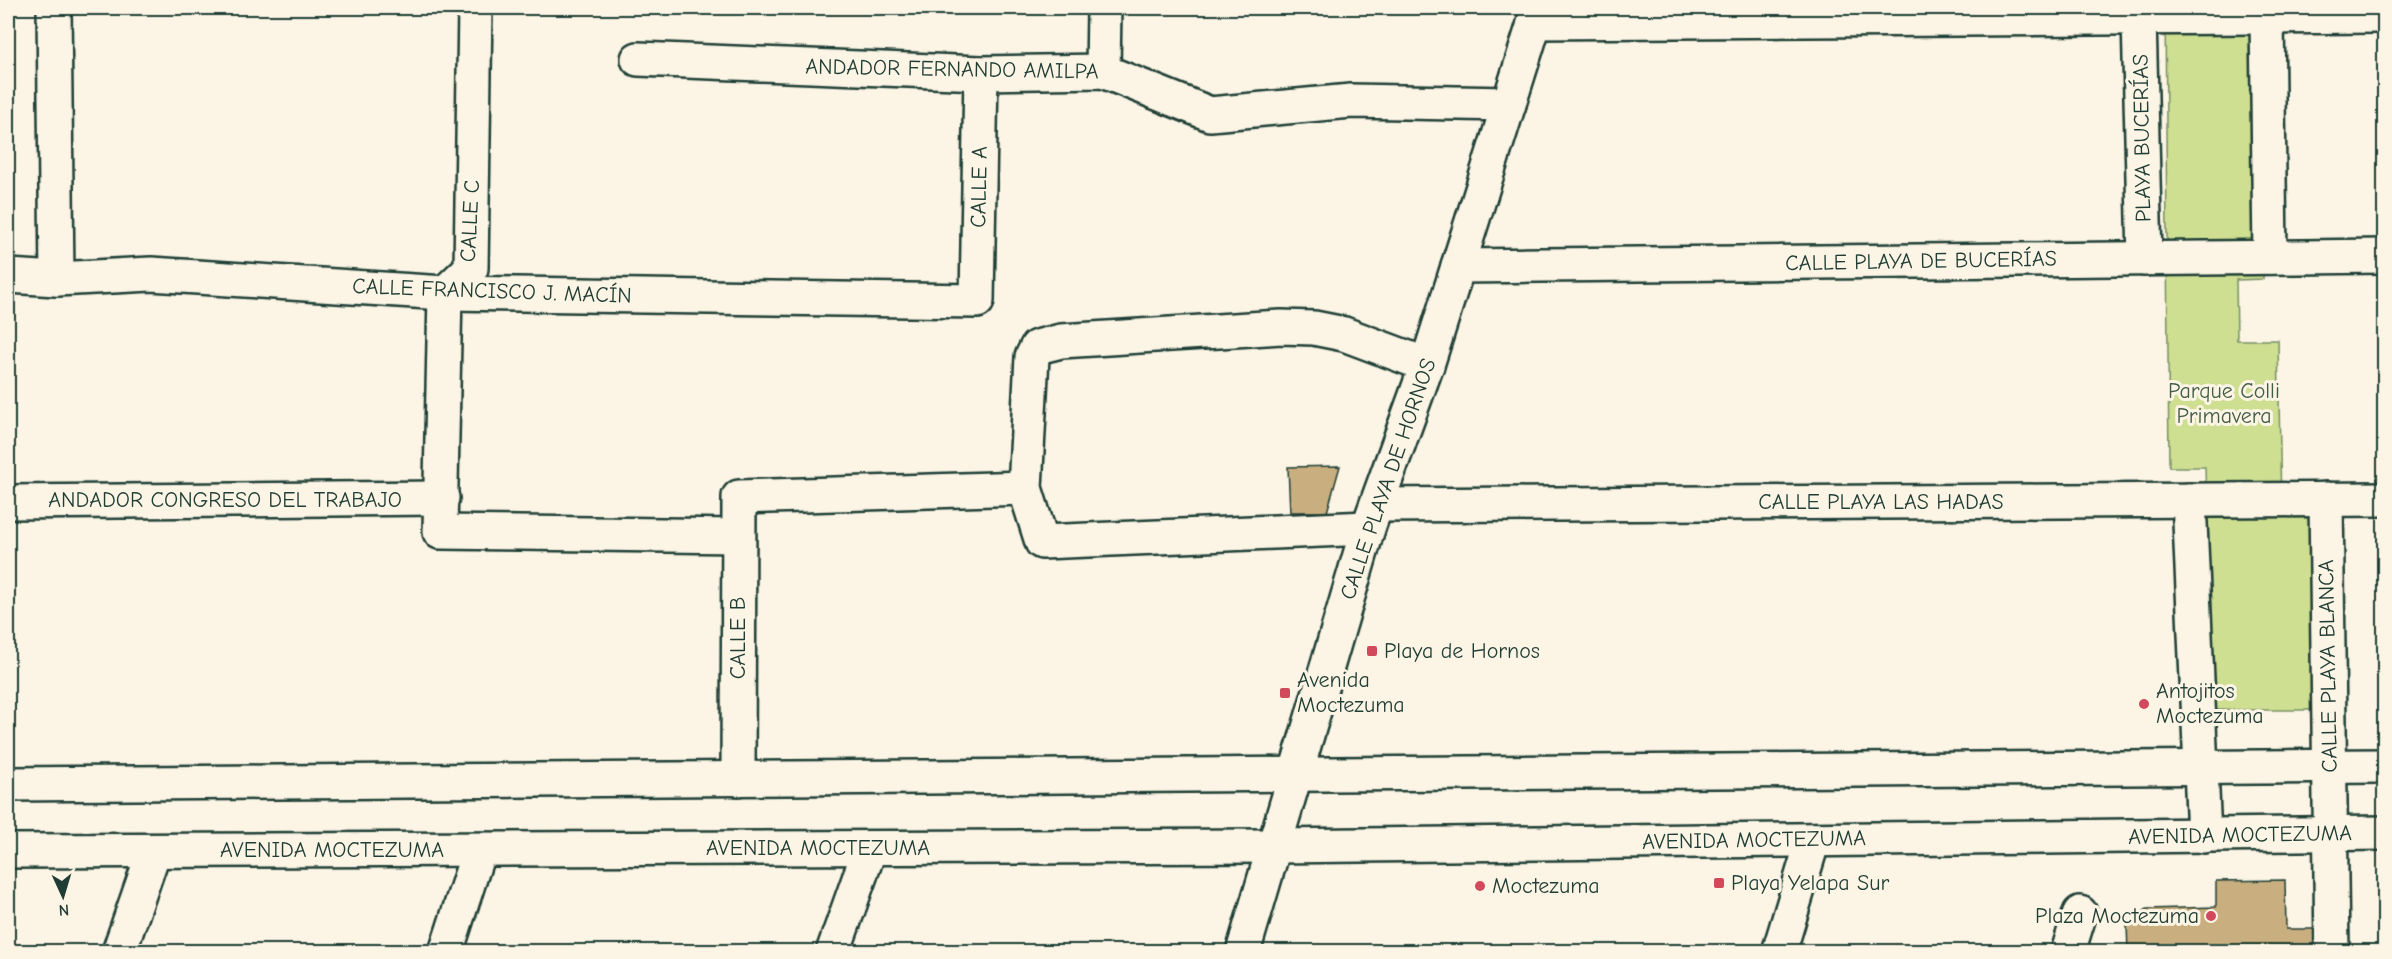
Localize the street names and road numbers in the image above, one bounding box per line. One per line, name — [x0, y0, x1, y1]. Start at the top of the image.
street label: ANDADOR FERNANDO AMILPA — [805, 53, 1099, 85]
street label: PLAYA BUCERÍAS — [2128, 54, 2156, 222]
street label: CALLE A — [965, 146, 993, 228]
street label: CALLE C — [455, 179, 485, 263]
street label: CALLE PLAYA DE BUCERÍAS — [1785, 246, 2057, 276]
street label: CALLE FRANCISCO J. MACÍN — [352, 273, 632, 309]
street label: CALLE PLAYA DE HORNOS — [1334, 355, 1442, 603]
street label: ANDADOR CONGRESO DEL TRABAJO — [48, 487, 402, 513]
street label: CALLE PLAYA LAS HADAS — [1758, 489, 2004, 515]
street label: CALLE PLAYA BLANCA — [2313, 559, 2343, 773]
street label: CALLE B — [725, 597, 751, 679]
street label: AVENIDA MOCTEZUMA — [2128, 820, 2352, 850]
street label: AVENIDA MOCTEZUMA — [1642, 825, 1866, 855]
street label: AVENIDA MOCTEZUMA — [706, 835, 930, 861]
street label: AVENIDA MOCTEZUMA — [220, 837, 444, 863]

